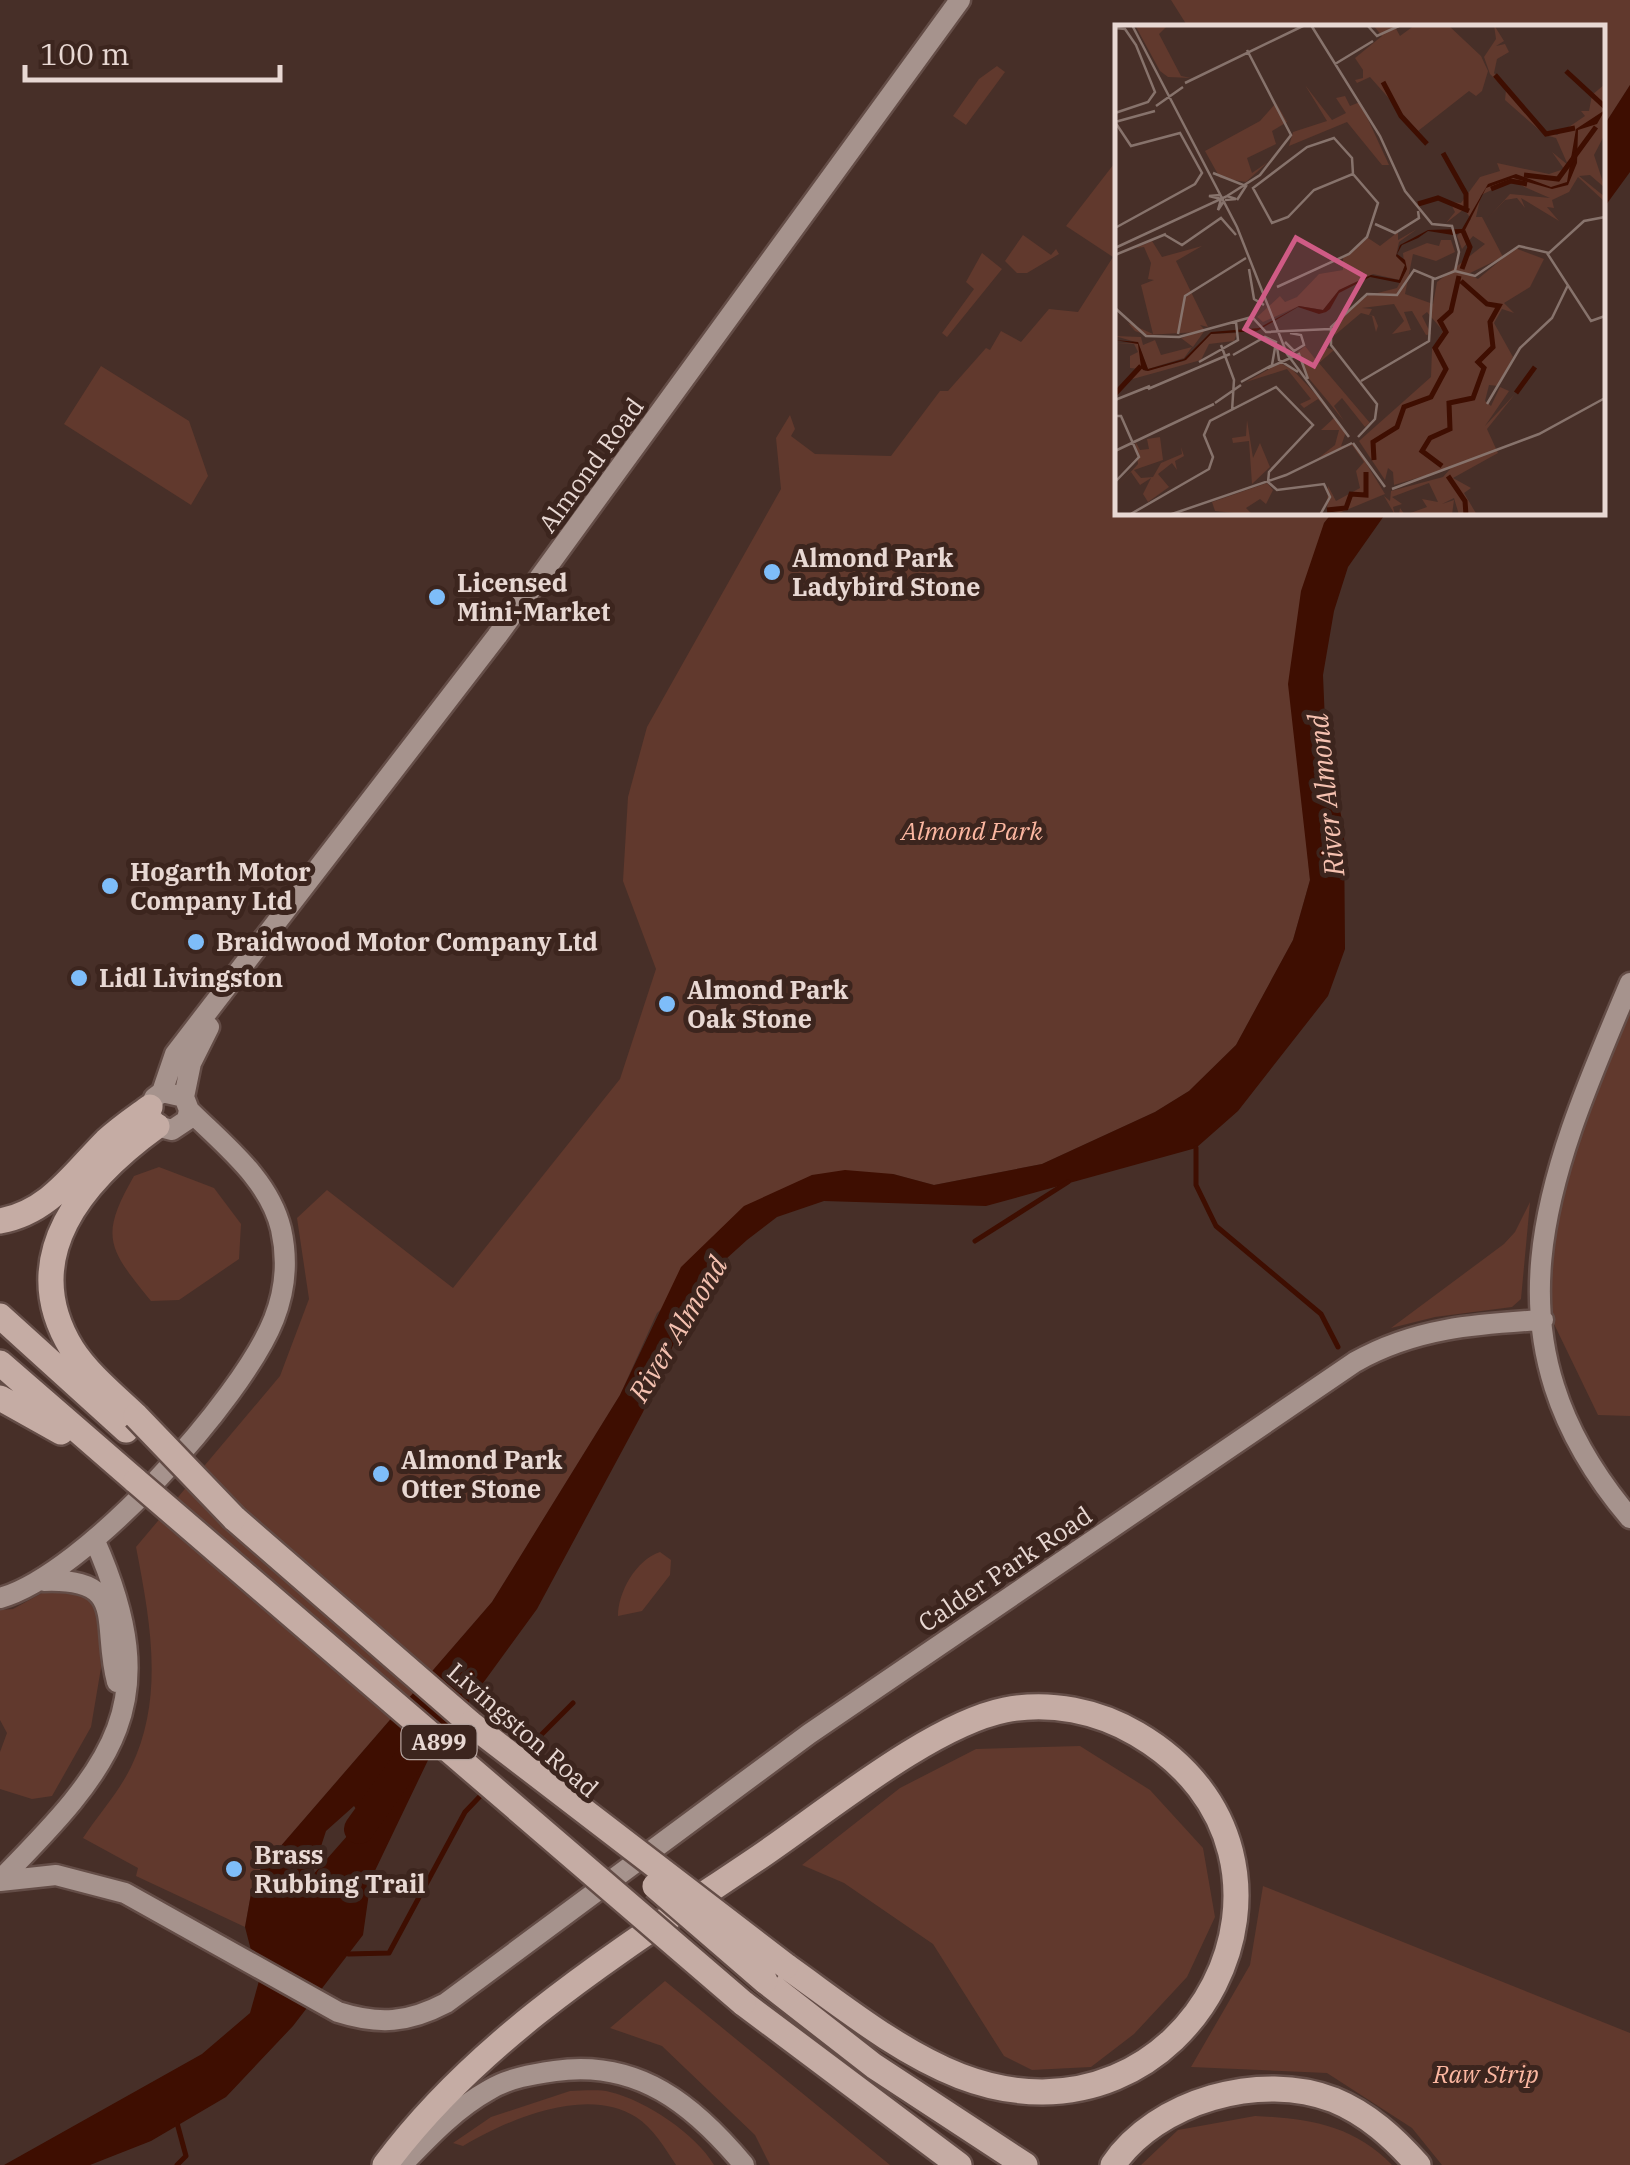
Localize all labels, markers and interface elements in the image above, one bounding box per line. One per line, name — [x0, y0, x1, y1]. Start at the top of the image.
scale bar — [25, 20, 280, 82]
inset map — [1115, 25, 1605, 515]
text: 100 m — [40, 34, 130, 73]
street label: Almond Road — [531, 391, 651, 539]
place label: Almond Park Ladybird Stone — [792, 541, 980, 603]
marker: Almond Park Ladybird Stone — [761, 561, 783, 583]
place label: Licensed Mini-Market — [457, 566, 610, 628]
marker: Licensed Mini-Market — [426, 586, 448, 608]
water label: River Almond — [1298, 711, 1353, 879]
park label: Almond Park — [899, 814, 1043, 847]
place label: Hogarth Motor Company Ltd — [130, 855, 311, 917]
marker: Hogarth Motor Company Ltd — [99, 875, 121, 897]
place label: Braidwood Motor Company Ltd — [216, 925, 598, 958]
marker: Braidwood Motor Company Ltd — [185, 931, 207, 953]
place label: Lidl Livingston — [99, 961, 283, 994]
marker: Lidl Livingston — [68, 967, 90, 989]
place label: Almond Park Oak Stone — [687, 973, 849, 1035]
marker: Almond Park Oak Stone — [656, 993, 678, 1015]
water label: River Almond — [619, 1249, 736, 1409]
place label: Almond Park Otter Stone — [401, 1443, 563, 1505]
marker: Almond Park Otter Stone — [370, 1463, 392, 1485]
street label: Calder Park Road — [912, 1498, 1098, 1639]
street label: Livingston Road — [441, 1655, 606, 1804]
road number: A899 — [402, 1725, 476, 1759]
place label: Brass Rubbing Trail — [254, 1838, 425, 1900]
marker: Brass Rubbing Trail — [223, 1858, 245, 1880]
park label: Raw Strip — [1432, 2057, 1539, 2090]

